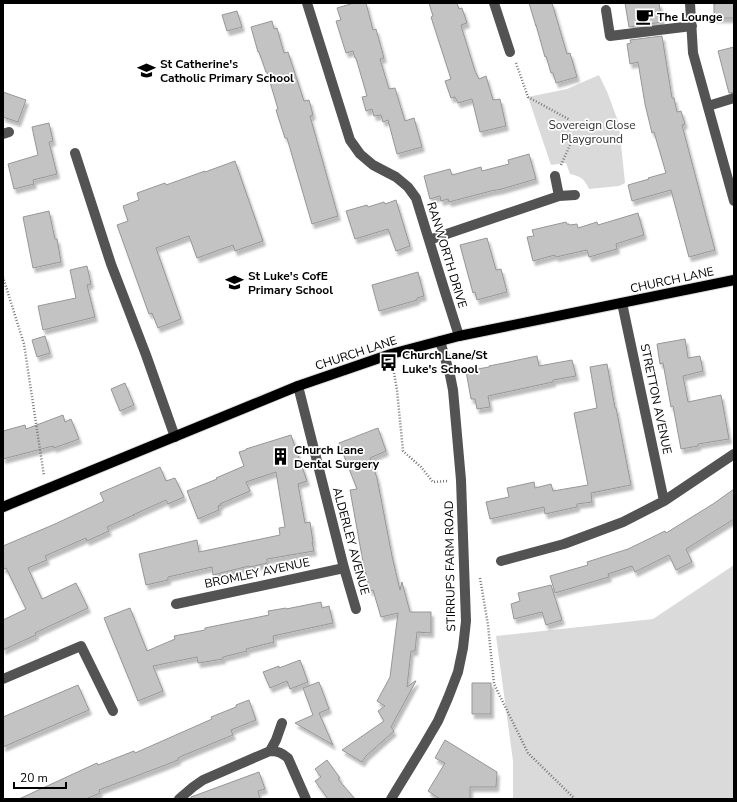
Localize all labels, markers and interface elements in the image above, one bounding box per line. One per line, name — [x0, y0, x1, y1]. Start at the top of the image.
cafe icon: The Lounge — [634, 7, 654, 27]
place label: The Lounge — [657, 9, 723, 25]
place label: St Catherine's Catholic Primary School — [160, 56, 294, 86]
school or university icon: St Catherine's Catholic Primary School — [137, 61, 157, 81]
park label: Sovereign Close Playground — [548, 117, 636, 147]
street label: RANWORTH DRIVE — [423, 200, 471, 310]
street label: CHURCH LANE — [629, 263, 715, 297]
place label: St Luke's CofE Primary School — [248, 268, 333, 298]
school or university icon: St Luke's CofE Primary School — [225, 273, 245, 293]
street label: CHURCH LANE — [313, 332, 399, 374]
street label: STRETTON AVENUE — [636, 342, 676, 456]
place label: Church Lane/St Luke's School — [402, 347, 488, 377]
bus stop icon: Church Lane/St Luke's School — [379, 352, 399, 372]
place label: Church Lane Dental Surgery — [294, 442, 380, 472]
building icon: Church Lane Dental Surgery — [271, 447, 291, 467]
street label: ALDERLEY AVENUE — [329, 485, 373, 597]
street label: STIRRUPS FARM ROAD — [441, 500, 459, 632]
street label: BROMLEY AVENUE — [203, 554, 311, 592]
scale bar — [14, 764, 66, 790]
text: 20 m — [20, 770, 48, 786]

